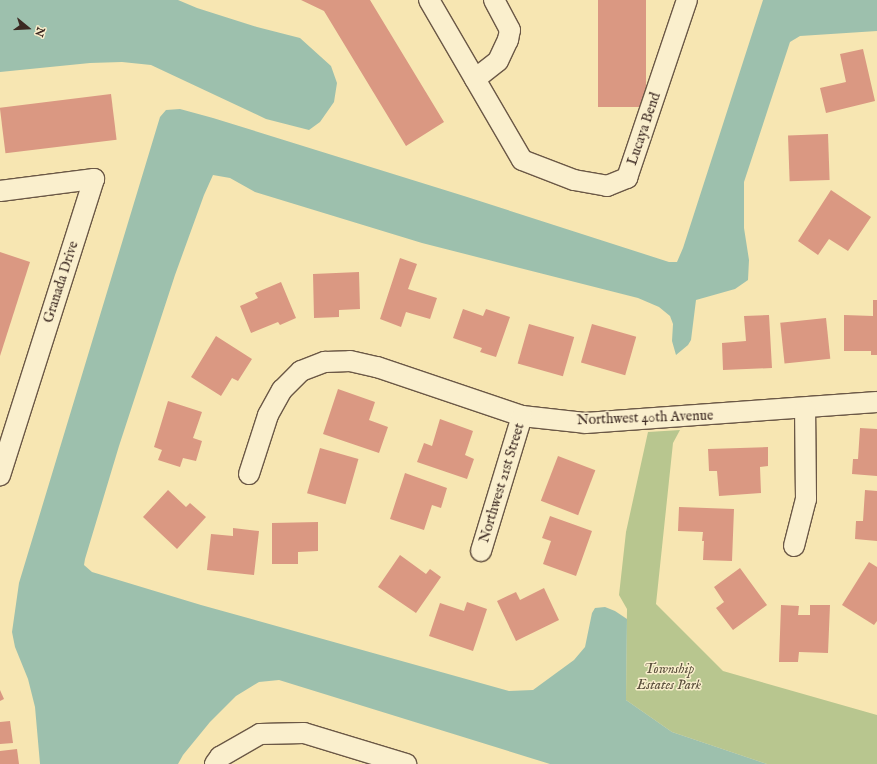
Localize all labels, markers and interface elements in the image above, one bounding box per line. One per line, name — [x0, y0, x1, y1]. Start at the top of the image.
north arrow — [8, 8, 48, 48]
text: N — [31, 25, 48, 38]
street label: Lucaya Bend — [624, 91, 664, 167]
street label: Granada Drive — [40, 239, 82, 325]
street label: Northwest 40th Avenue — [576, 407, 714, 429]
street label: Northwest 21st Street — [476, 421, 528, 545]
park label: Township Estates Park — [637, 661, 701, 694]

